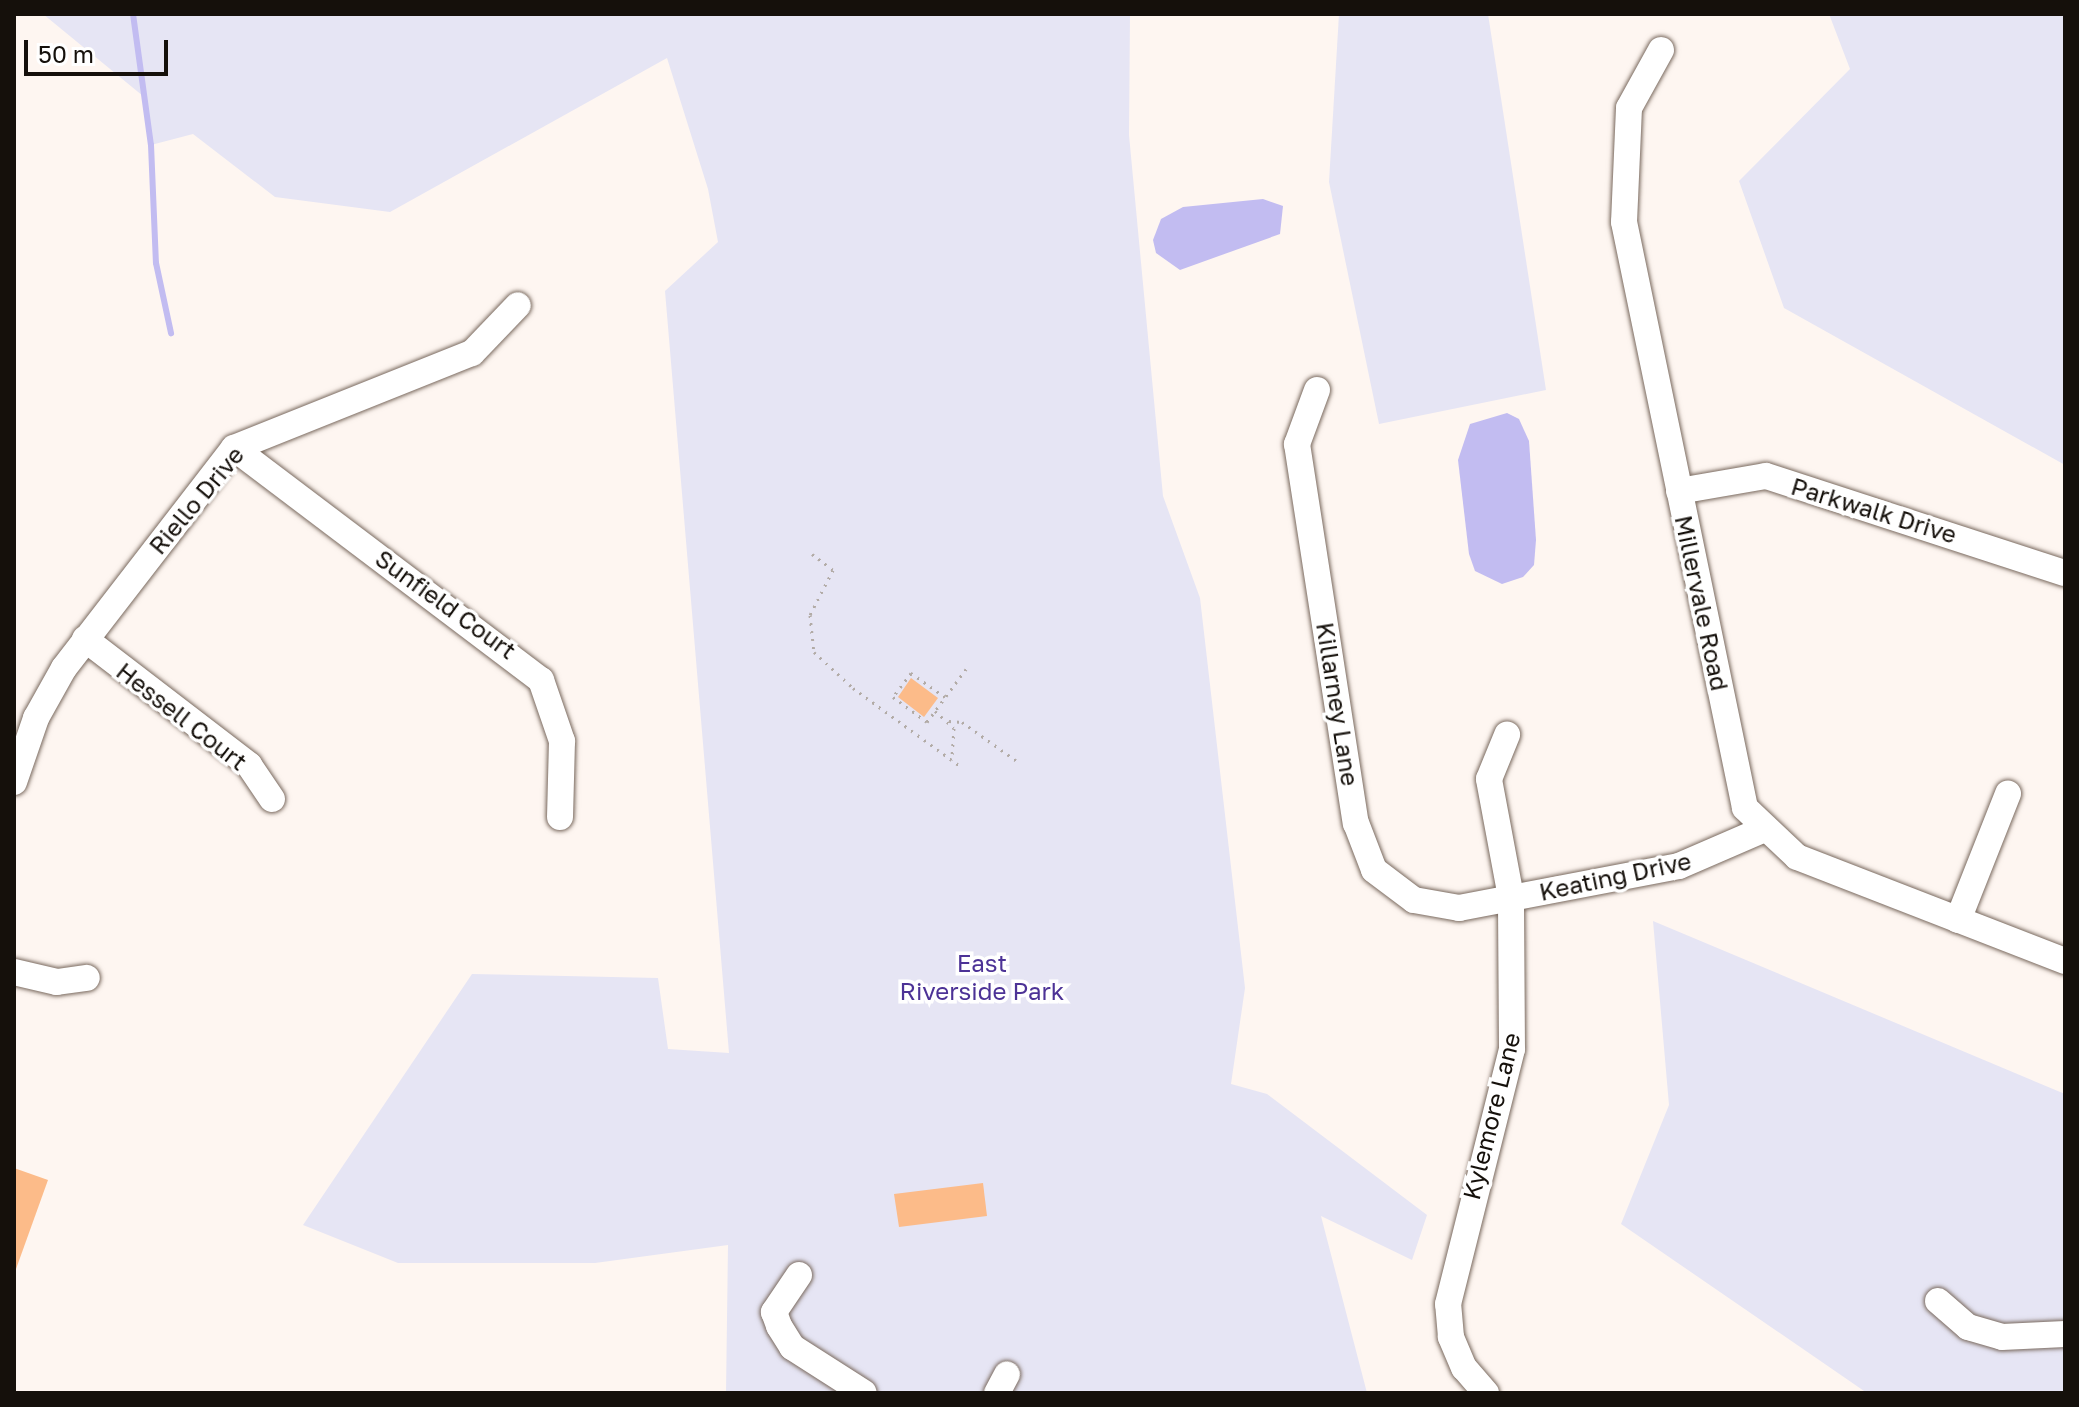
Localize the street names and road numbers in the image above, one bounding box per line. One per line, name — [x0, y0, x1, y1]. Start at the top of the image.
street label: Riello Drive — [143, 440, 249, 560]
street label: Parkwalk Drive — [1788, 471, 1960, 549]
street label: Millervale Road — [1669, 513, 1735, 693]
street label: Sunfield Court — [370, 543, 522, 665]
street label: Killarney Lane — [1311, 620, 1365, 788]
street label: Hessell Court — [111, 656, 253, 776]
street label: Keating Drive — [1537, 846, 1693, 906]
street label: Kylemore Lane — [1456, 1029, 1526, 1203]

